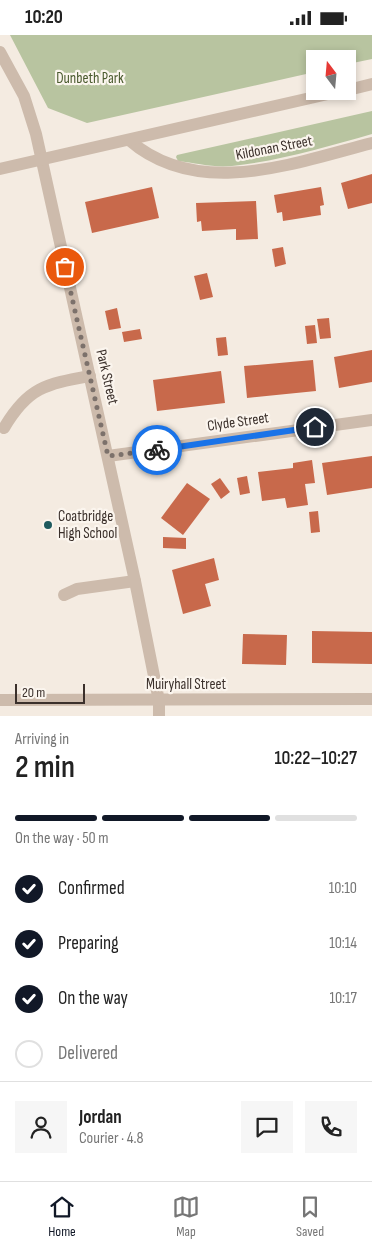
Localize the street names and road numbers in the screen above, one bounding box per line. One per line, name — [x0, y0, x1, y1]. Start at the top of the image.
street label: Kildonan Street — [234, 131, 314, 165]
street label: Park Street — [91, 348, 123, 407]
street label: Clyde Street — [206, 408, 270, 436]
street label: Muiryhall Street — [146, 675, 226, 694]

